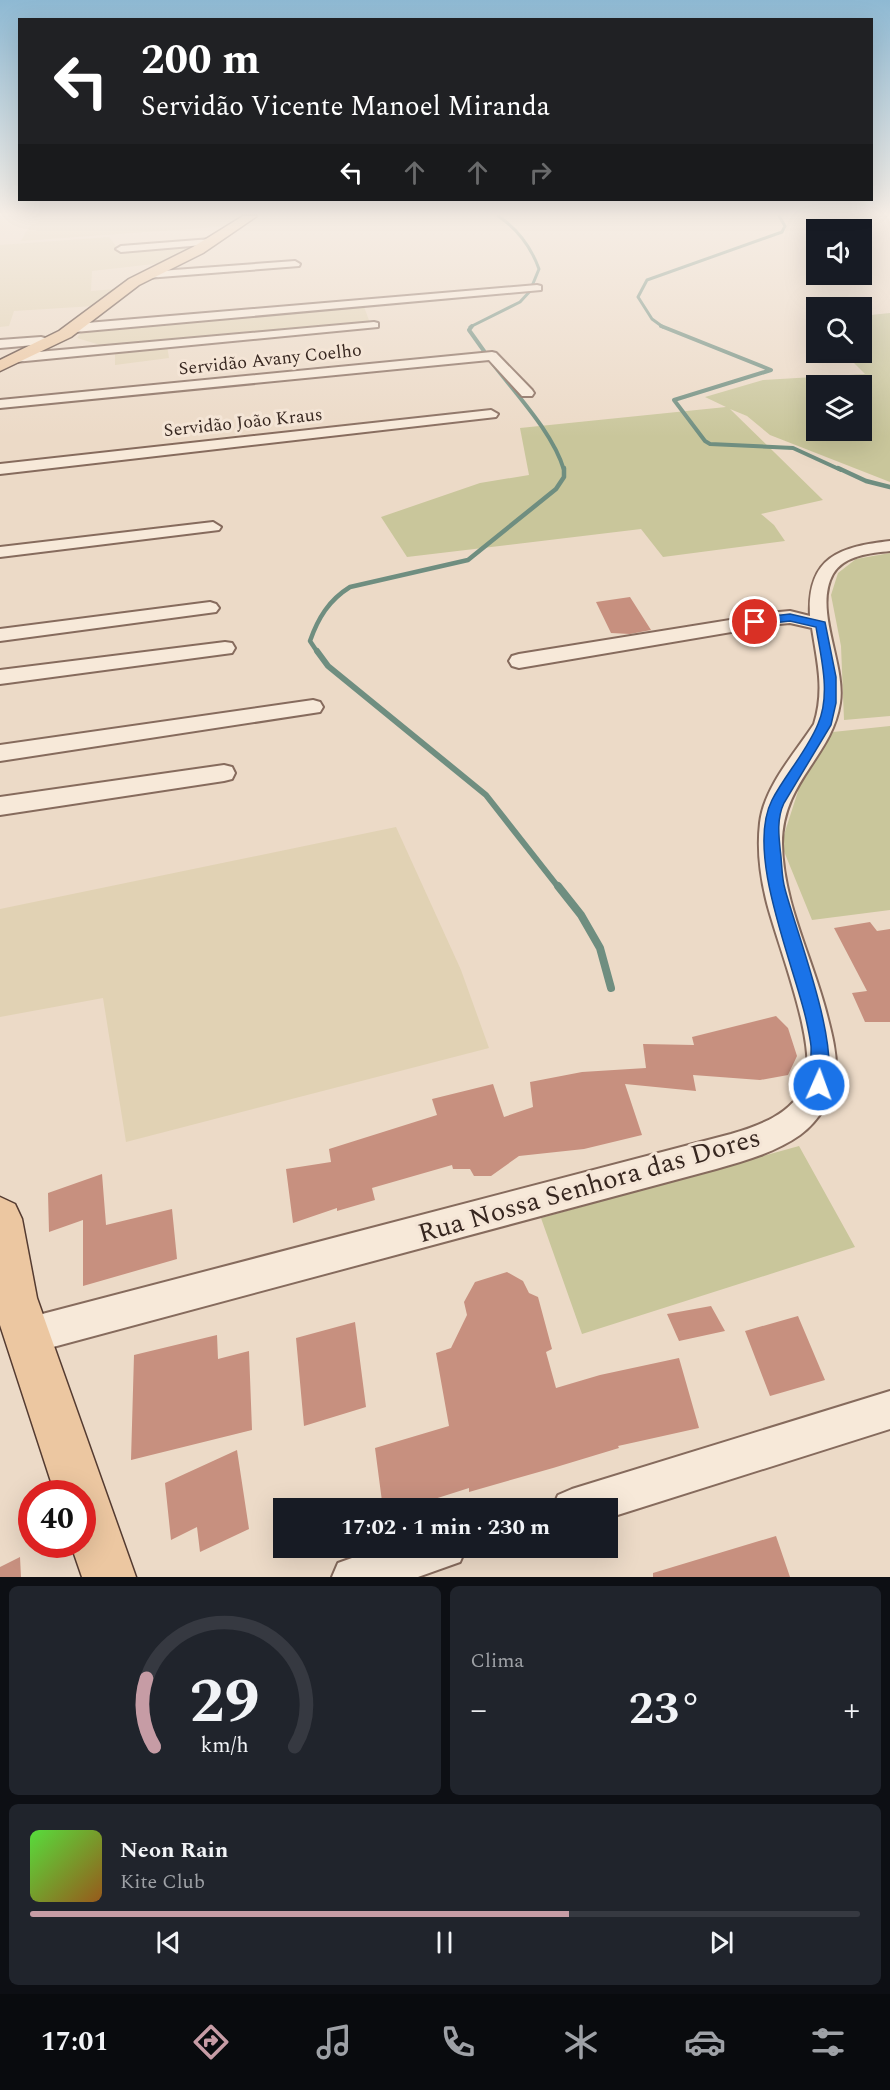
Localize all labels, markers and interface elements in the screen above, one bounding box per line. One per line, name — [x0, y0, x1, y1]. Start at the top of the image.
text: 200 m — [141, 29, 260, 92]
icon: left — [42, 42, 120, 120]
text: Servidão Vicente Manoel Miranda — [141, 86, 550, 128]
icon: left — [335, 156, 368, 189]
icon: ahead — [398, 156, 431, 189]
icon: ahead — [461, 156, 494, 189]
icon: right — [524, 156, 557, 189]
map controls — [806, 219, 872, 441]
button: sound — [806, 219, 872, 285]
button: search — [806, 297, 872, 363]
street label: Servidão Avany Coelho — [177, 336, 363, 383]
button: layers — [806, 375, 872, 441]
street label: Servidão João Kraus — [162, 401, 324, 444]
pin — [729, 596, 780, 647]
icon: arrive — [738, 605, 771, 638]
position arrow — [787, 1053, 851, 1117]
street label: Rua Nossa Senhora das Dores — [413, 1117, 766, 1255]
speed limit sign: 40 — [18, 1480, 96, 1558]
text: 17:02 · 1 min · 230 m — [341, 1511, 550, 1544]
text: Clima — [471, 1646, 524, 1676]
text: 29 — [190, 1655, 260, 1750]
text: 23° — [629, 1675, 702, 1744]
text: − — [471, 1685, 487, 1735]
text: + — [844, 1685, 860, 1735]
text: km/h — [201, 1730, 249, 1763]
text: Neon Rain — [120, 1834, 228, 1867]
text: Kite Club — [120, 1867, 205, 1897]
icon: previous — [152, 1926, 185, 1959]
icon: pause — [428, 1926, 461, 1959]
icon: next — [705, 1926, 738, 1959]
text: 17:01 — [41, 2021, 109, 2063]
icon: directions — [190, 2021, 232, 2063]
icon: music — [313, 2021, 355, 2063]
icon: phone — [437, 2021, 479, 2063]
icon: climate — [560, 2021, 602, 2063]
icon: car — [684, 2021, 726, 2063]
icon: filters — [807, 2021, 849, 2063]

